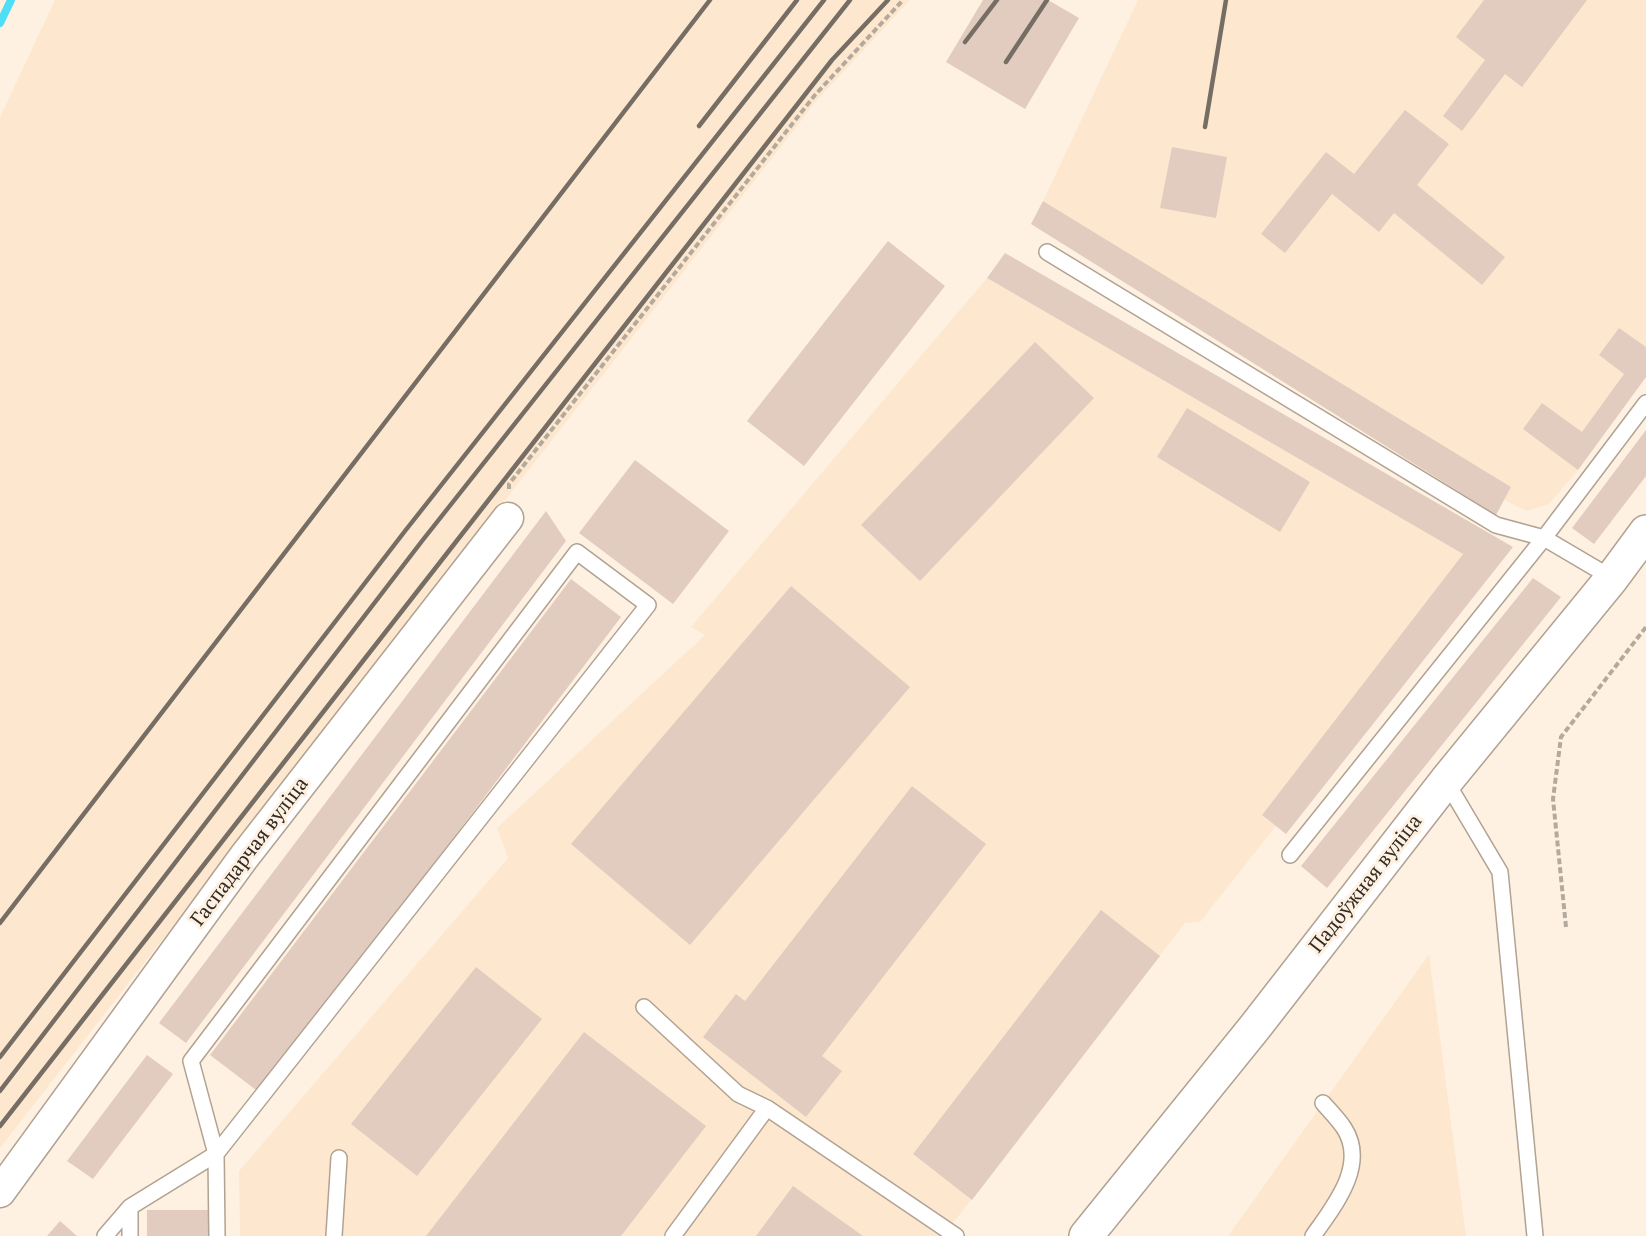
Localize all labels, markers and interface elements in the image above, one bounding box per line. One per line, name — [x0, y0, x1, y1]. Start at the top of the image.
street label: Гаспадарчая вуліца — [186, 773, 314, 931]
street label: Падоўжная вуліца — [1305, 810, 1427, 958]

